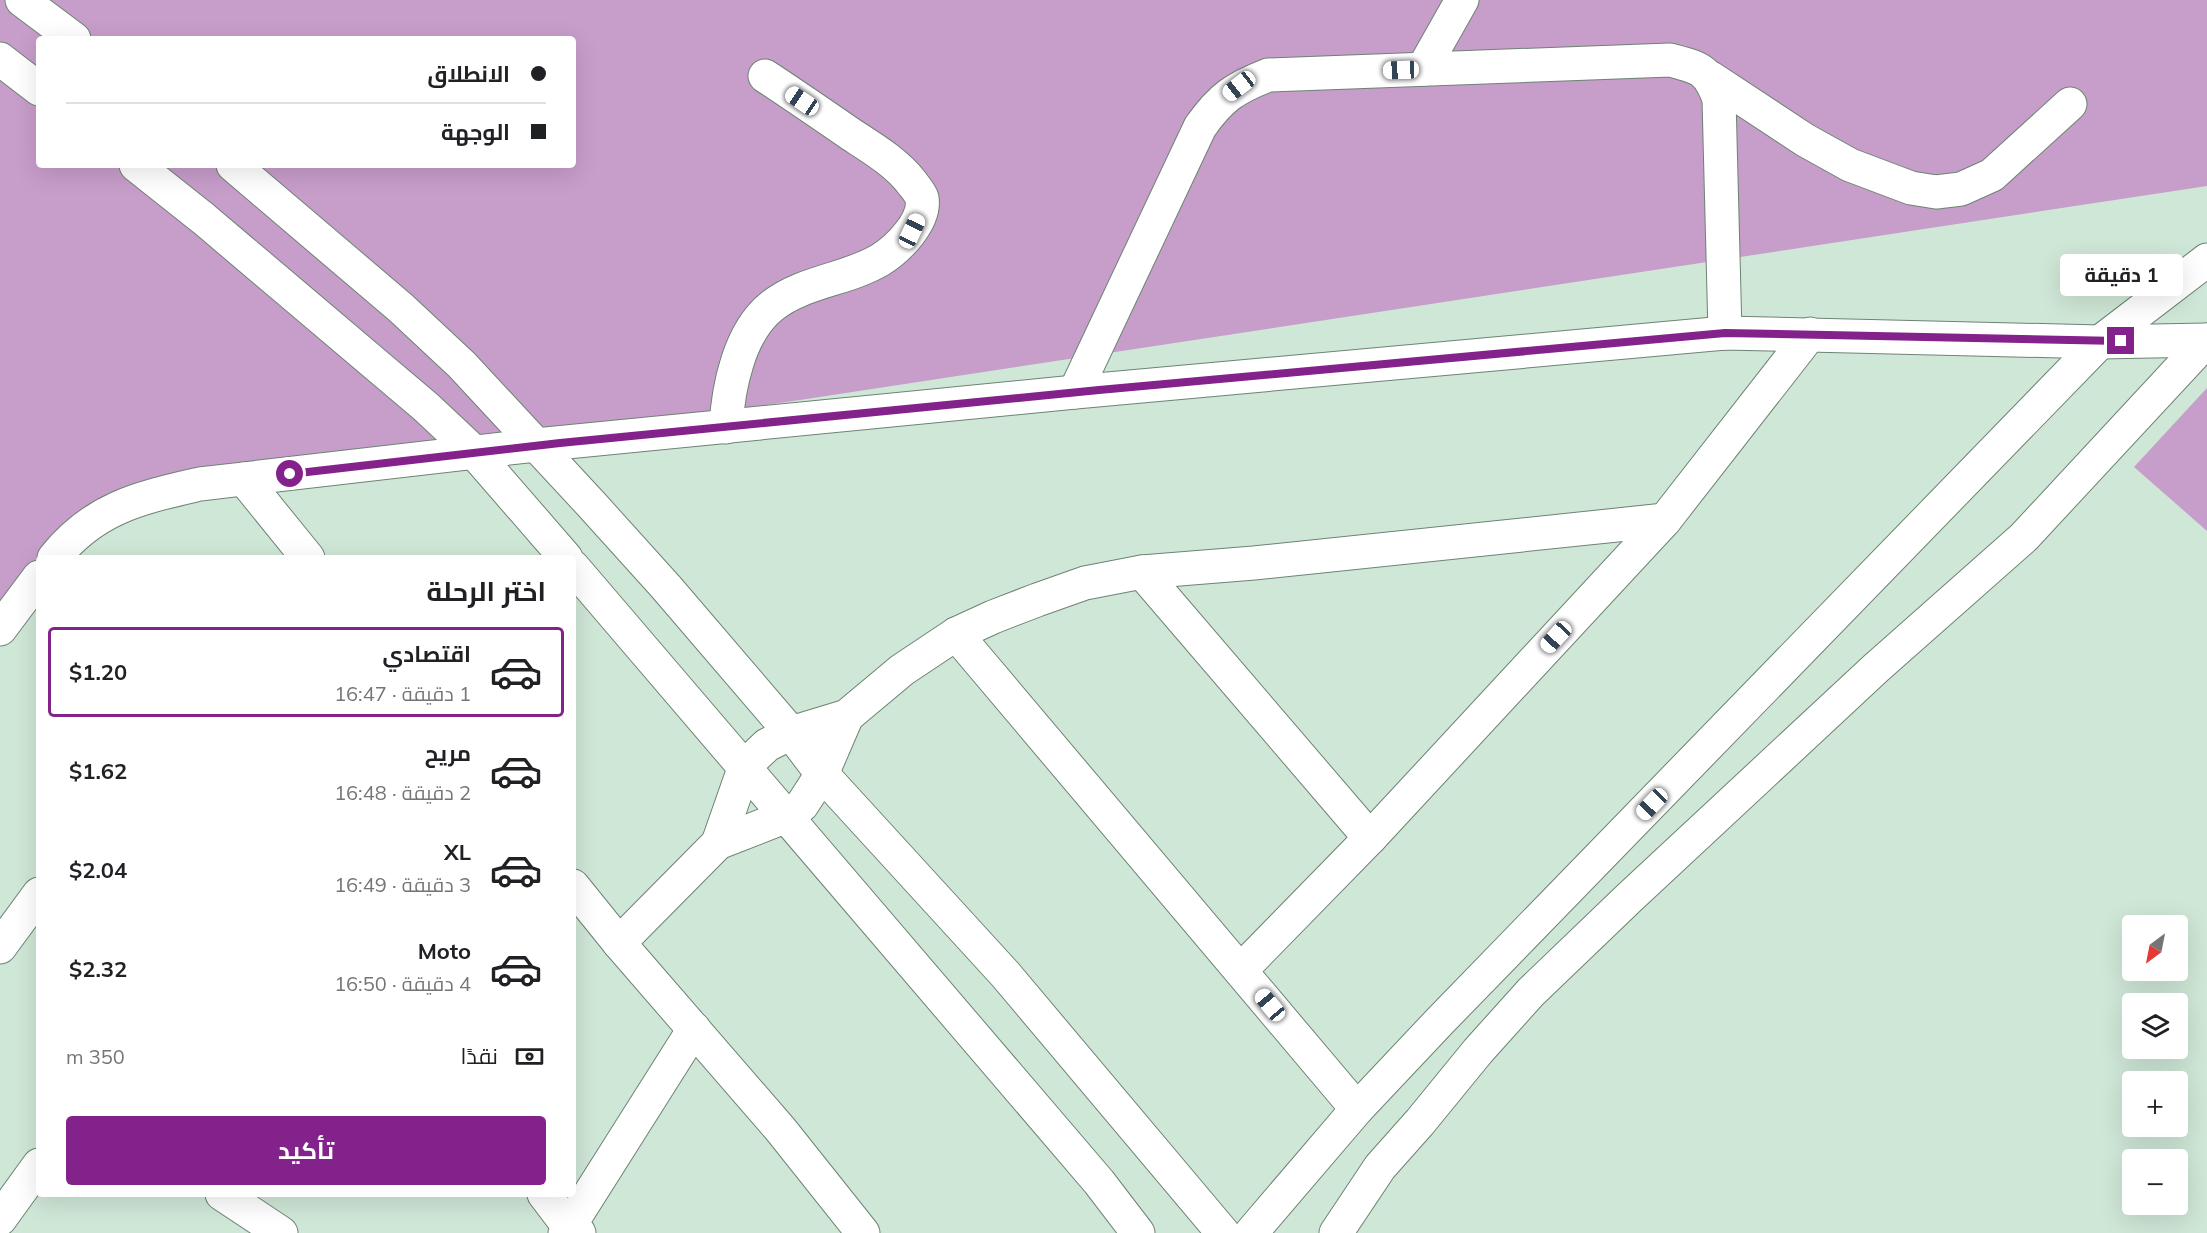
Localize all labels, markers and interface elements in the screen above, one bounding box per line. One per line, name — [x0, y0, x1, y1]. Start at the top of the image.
text: الانطلاق — [427, 60, 510, 88]
car — [1383, 60, 1419, 80]
car — [1219, 68, 1259, 104]
car — [782, 83, 822, 119]
text: الوجهة — [441, 118, 510, 146]
car — [896, 211, 928, 251]
callout: 1 دقيقة — [2060, 254, 2182, 296]
text: 1 دقيقة — [2084, 262, 2159, 287]
route end — [2107, 327, 2134, 354]
route start — [276, 460, 303, 487]
text: اختر الرحلة — [426, 574, 546, 608]
car — [1537, 618, 1575, 656]
text: اقتصادي — [382, 640, 471, 668]
icon: car — [489, 645, 543, 699]
text: $1.20 — [69, 658, 127, 686]
text: 1 دقيقة · 16:47 — [334, 681, 471, 706]
text: مريح — [425, 739, 471, 767]
icon: car — [489, 744, 543, 798]
text: $1.62 — [69, 757, 127, 785]
text: 2 دقيقة · 16:48 — [334, 780, 471, 805]
car — [1633, 785, 1671, 823]
text: XL — [444, 838, 471, 866]
icon: car — [489, 843, 543, 897]
text: $2.04 — [69, 856, 127, 884]
text: 3 دقيقة · 16:49 — [334, 872, 471, 897]
north arrow — [2122, 915, 2188, 981]
map controls — [2122, 915, 2188, 1215]
text: Moto — [418, 937, 471, 965]
icon: car — [489, 942, 543, 996]
text: $2.32 — [69, 955, 127, 983]
text: 4 دقيقة · 16:50 — [334, 971, 471, 996]
car — [1252, 985, 1288, 1025]
button: layers — [2122, 993, 2188, 1059]
icon: cash — [513, 1040, 546, 1073]
text: نقدًا — [460, 1042, 498, 1070]
text: 350 m — [66, 1044, 125, 1069]
button: + — [2122, 1071, 2188, 1137]
button: تأكيد — [66, 1116, 546, 1185]
button: − — [2122, 1149, 2188, 1215]

